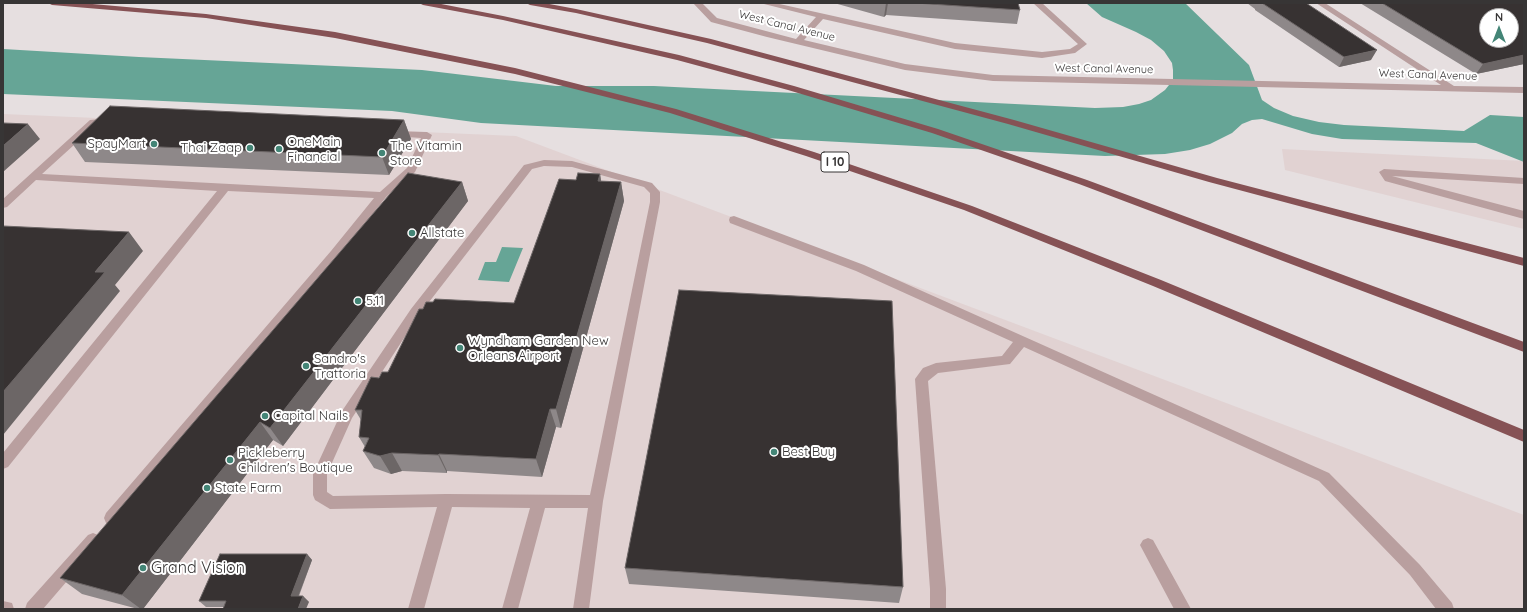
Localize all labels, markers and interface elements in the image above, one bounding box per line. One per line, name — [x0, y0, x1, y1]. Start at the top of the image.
street label: West Canal Avenue — [738, 8, 836, 44]
north arrow — [1479, 8, 1519, 48]
text: N — [1495, 10, 1503, 24]
street label: West Canal Avenue — [1055, 62, 1153, 76]
street label: West Canal Avenue — [1379, 67, 1477, 83]
place label: OneMain Financial — [287, 134, 341, 165]
place label: SpayMart — [88, 136, 146, 152]
place label: The Vitamin Store — [390, 138, 462, 169]
marker: SpayMart — [149, 139, 159, 149]
place label: Thai Zaap — [180, 140, 242, 156]
marker: Thai Zaap — [245, 143, 255, 153]
marker: OneMain Financial — [274, 144, 284, 154]
marker: The Vitamin Store — [377, 148, 387, 158]
road number: I 10 — [821, 152, 849, 172]
place label: Allstate — [420, 225, 464, 241]
marker: Allstate — [407, 228, 417, 238]
place label: 5.11 — [366, 293, 384, 309]
marker: 5.11 — [353, 296, 363, 306]
place label: Wyndham Garden New Orleans Airport — [468, 333, 609, 364]
marker: Wyndham Garden New Orleans Airport — [455, 343, 465, 353]
place label: Sandro's Trattoria — [314, 351, 366, 382]
marker: Sandro's Trattoria — [301, 361, 311, 371]
place label: Capital Nails — [273, 408, 348, 424]
marker: Capital Nails — [260, 411, 270, 421]
place label: Best Buy — [782, 444, 835, 460]
place label: Pickleberry Children's Boutique — [238, 445, 353, 476]
marker: Best Buy — [769, 447, 779, 457]
marker: Pickleberry Children's Boutique — [225, 455, 235, 465]
place label: State Farm — [215, 480, 282, 496]
marker: State Farm — [202, 483, 212, 493]
place label: Grand Vision — [151, 558, 245, 578]
marker: Grand Vision — [138, 563, 148, 573]

